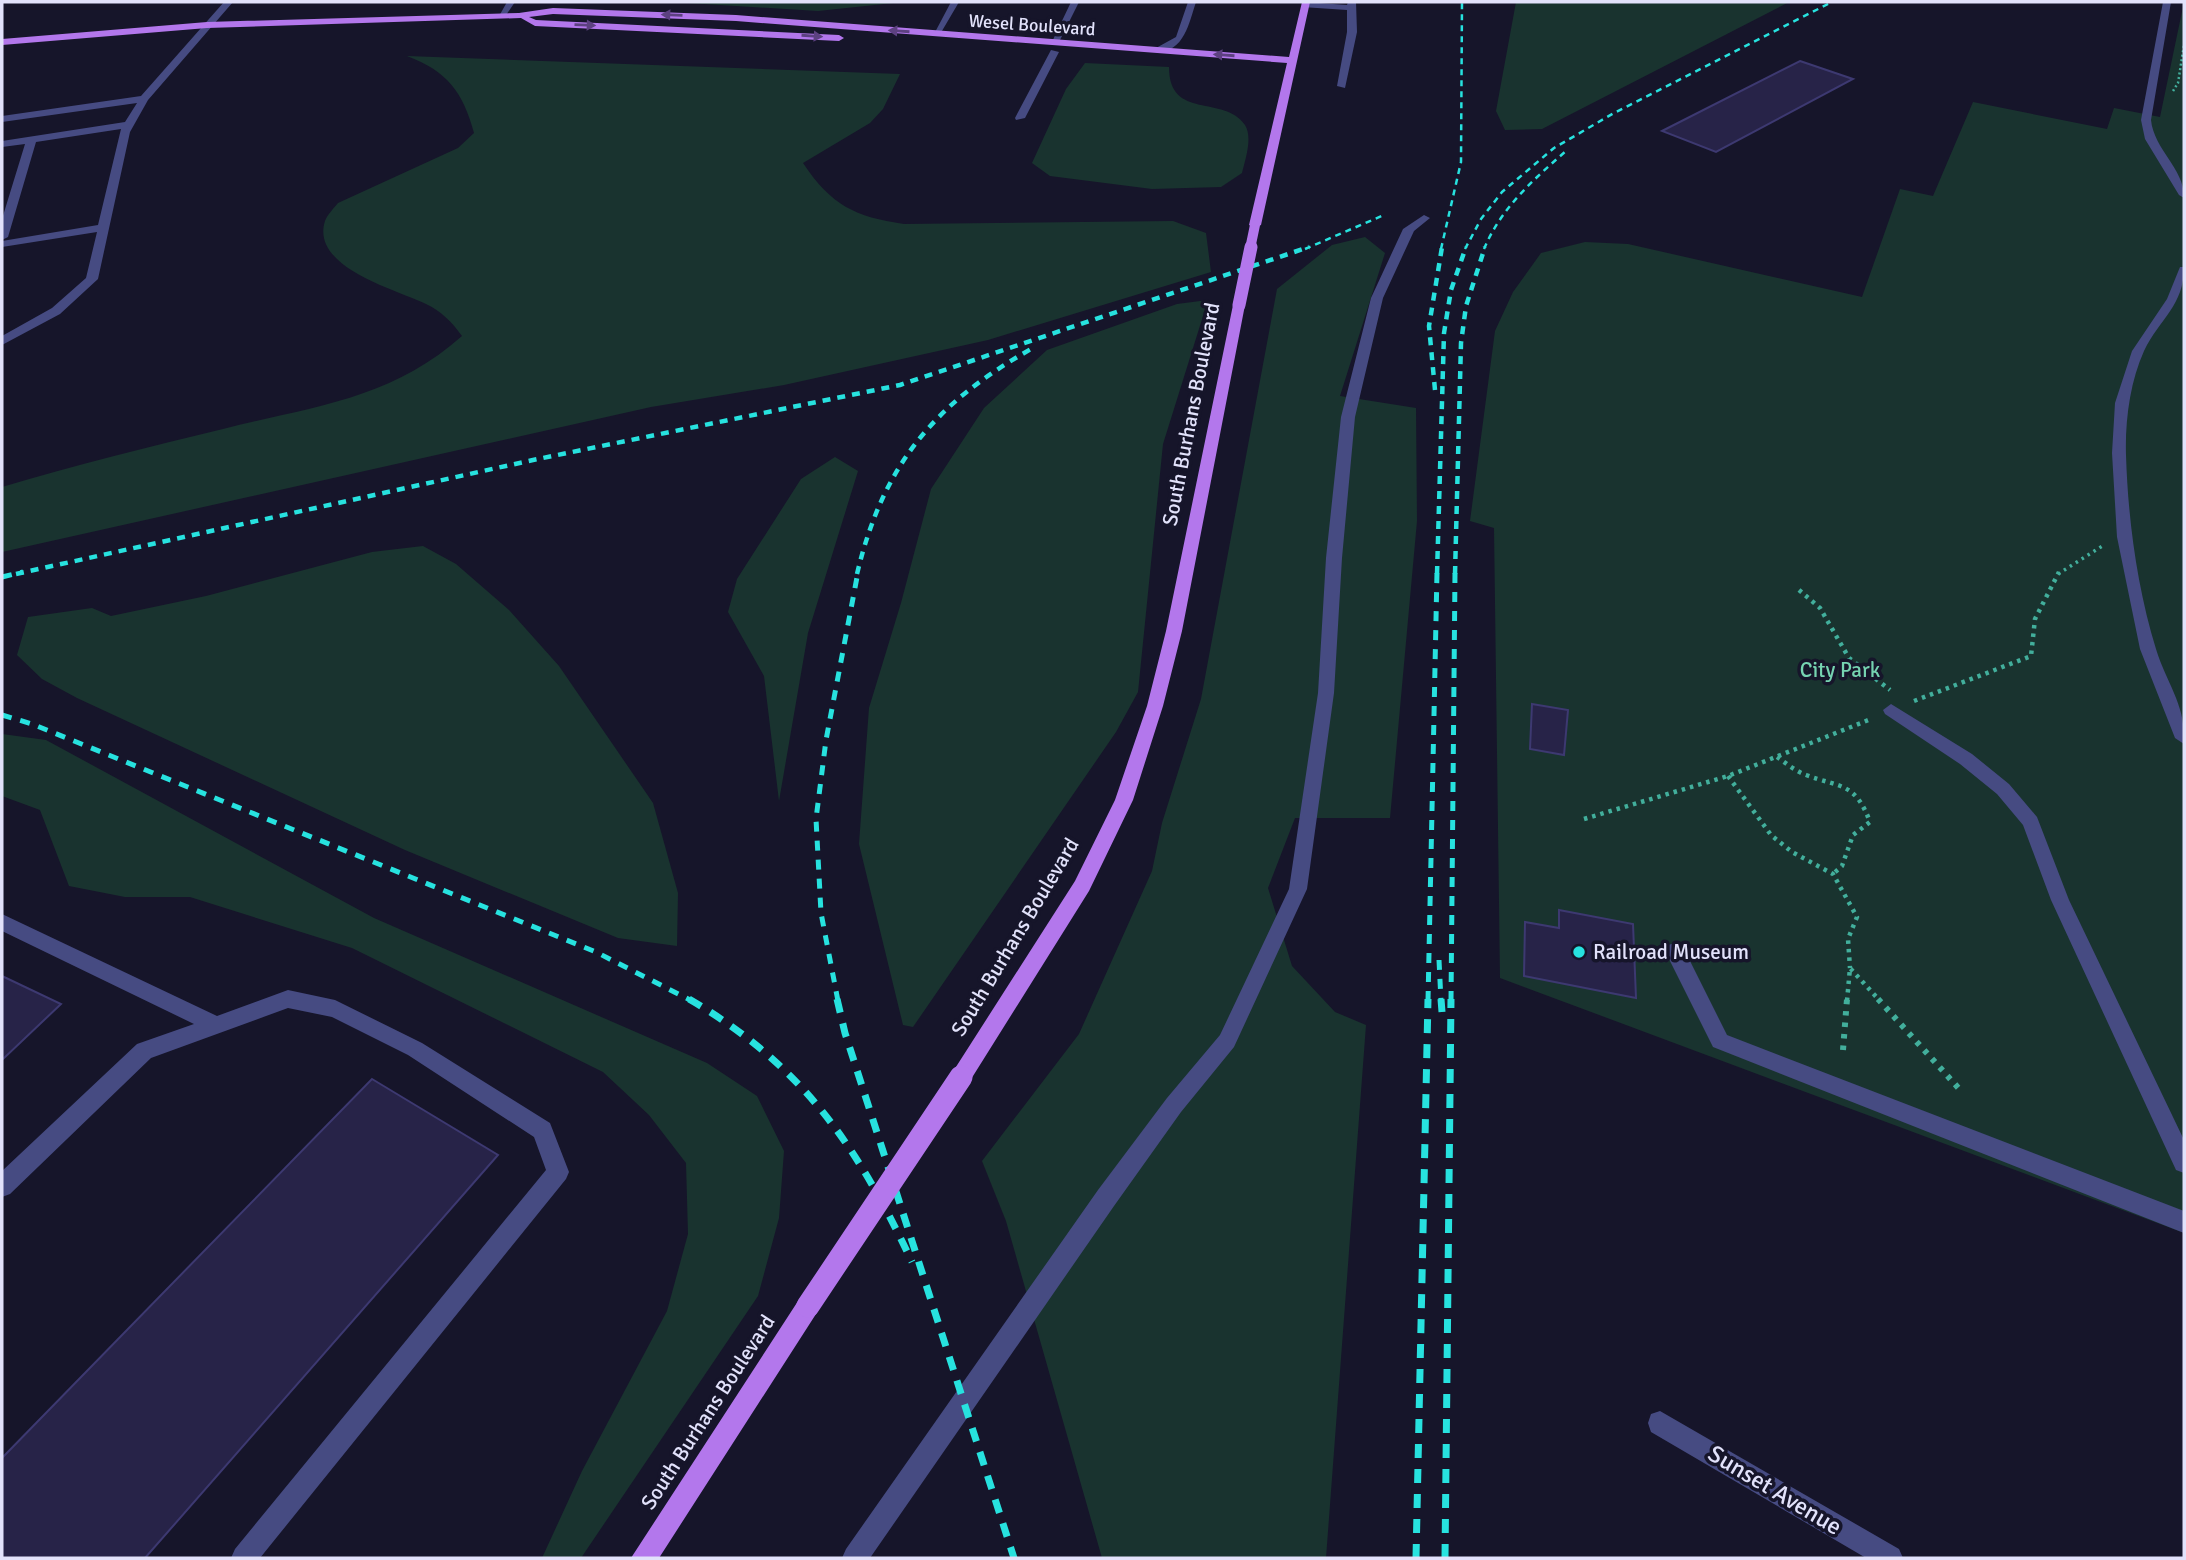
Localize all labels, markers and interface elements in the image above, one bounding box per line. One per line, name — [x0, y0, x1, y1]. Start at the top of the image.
one-way arrow — [661, 10, 683, 21]
street label: Wesel Boulevard — [968, 10, 1096, 40]
one-way arrow — [574, 20, 596, 31]
one-way arrow — [888, 25, 910, 36]
one-way arrow — [802, 31, 824, 42]
one-way arrow — [1212, 49, 1234, 60]
street label: South Burhans Boulevard — [1157, 300, 1225, 528]
park label: City Park — [1800, 657, 1881, 683]
street label: South Burhans Boulevard — [945, 833, 1085, 1041]
place label: Railroad Museum — [1593, 939, 1749, 965]
marker: Railroad Museum — [1571, 944, 1587, 960]
street label: South Burhans Boulevard — [635, 1310, 781, 1514]
street label: Sunset Avenue — [1703, 1438, 1847, 1542]

